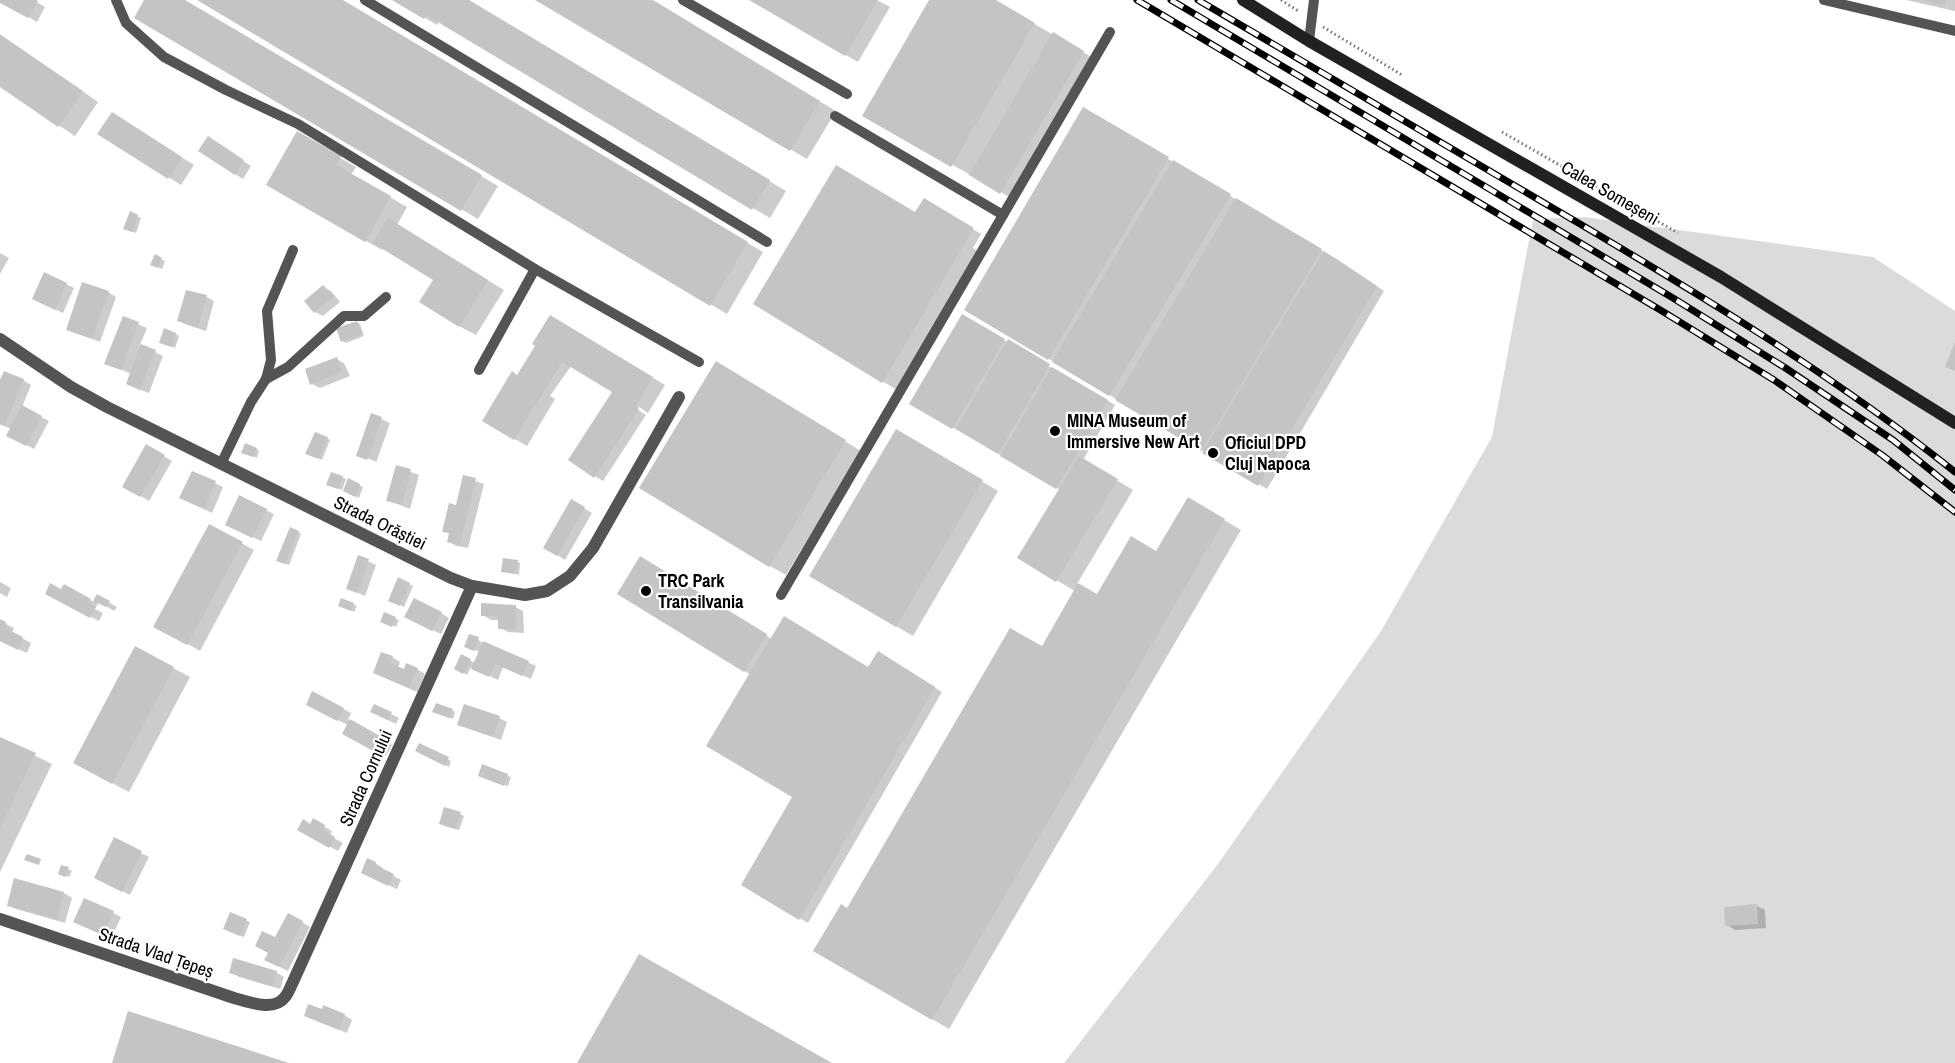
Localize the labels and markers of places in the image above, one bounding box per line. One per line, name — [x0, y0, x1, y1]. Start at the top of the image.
place label: MINA Museum of Immersive New Art — [1067, 408, 1199, 454]
marker: MINA Museum of Immersive New Art — [1048, 424, 1062, 438]
place label: Oficiul DPD Cluj Napoca — [1225, 430, 1311, 476]
marker: Oficiul DPD Cluj Napoca — [1206, 446, 1220, 460]
place label: TRC Park Transilvania — [658, 568, 744, 614]
marker: TRC Park Transilvania — [639, 584, 653, 598]

